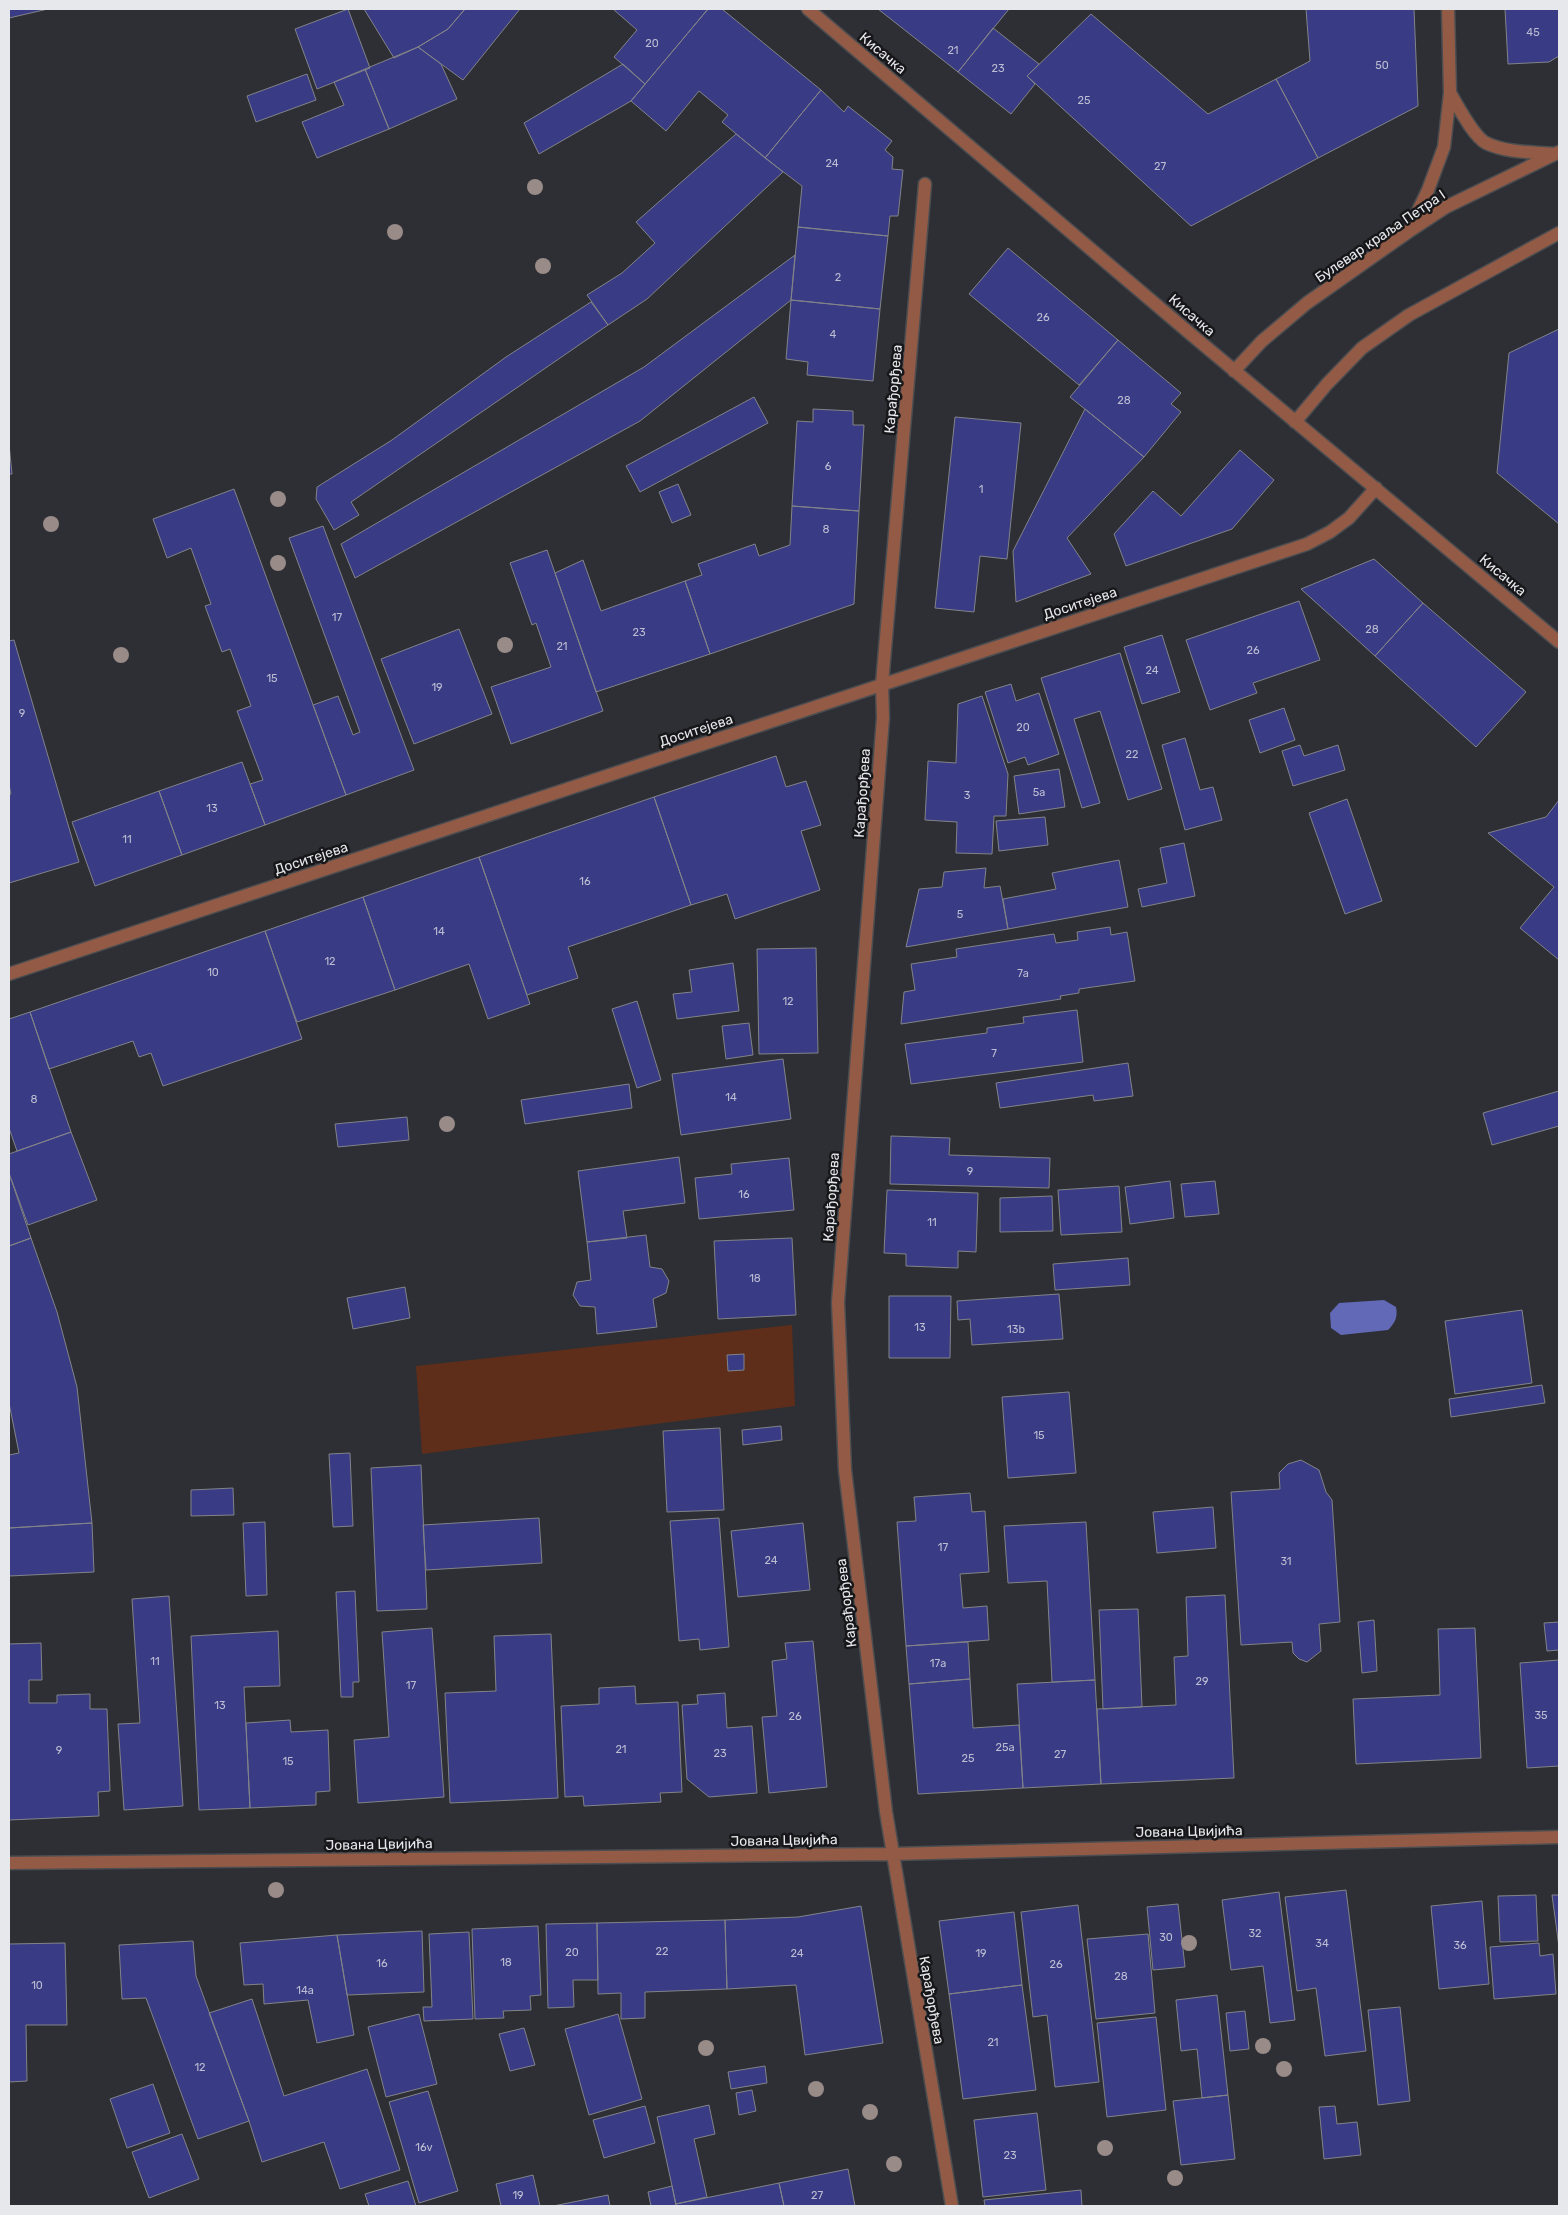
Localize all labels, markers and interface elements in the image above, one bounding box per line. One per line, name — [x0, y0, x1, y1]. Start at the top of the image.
house number: 45 — [1526, 26, 1540, 39]
street label: Кисачка — [856, 29, 910, 78]
house number: 20 — [645, 37, 659, 50]
house number: 21 — [947, 44, 959, 57]
house number: 50 — [1375, 59, 1389, 72]
house number: 23 — [991, 62, 1005, 75]
house number: 25 — [1078, 94, 1091, 107]
house number: 24 — [825, 157, 839, 170]
house number: 27 — [1154, 160, 1166, 173]
street label: Булевар краља Петра I — [1312, 186, 1449, 286]
house number: 2 — [835, 271, 841, 284]
street label: Кисачка — [1165, 291, 1218, 340]
house number: 26 — [1036, 311, 1050, 324]
house number: 4 — [830, 328, 837, 341]
street label: Карађорђева — [881, 344, 906, 434]
house number: 28 — [1117, 394, 1131, 407]
house number: 6 — [825, 460, 832, 473]
house number: 1 — [979, 483, 983, 496]
house number: 8 — [823, 523, 830, 536]
street label: Кисачка — [1476, 551, 1530, 600]
street label: Доситејева — [1041, 584, 1119, 623]
house number: 17 — [332, 611, 343, 624]
house number: 28 — [1365, 623, 1379, 636]
house number: 23 — [632, 626, 646, 639]
house number: 21 — [556, 640, 568, 653]
house number: 26 — [1246, 644, 1260, 657]
house number: 24 — [1145, 664, 1159, 677]
house number: 15 — [266, 672, 278, 685]
house number: 19 — [431, 681, 443, 694]
house number: 9 — [19, 707, 25, 720]
street label: Доситејева — [657, 711, 735, 750]
house number: 20 — [1016, 721, 1030, 734]
street label: Карађорђева — [851, 748, 874, 838]
house number: 22 — [1126, 748, 1138, 761]
house number: 5a — [1033, 786, 1045, 799]
house number: 3 — [964, 789, 971, 802]
house number: 13 — [206, 802, 218, 815]
house number: 11 — [122, 833, 132, 846]
street label: Доситејева — [272, 839, 350, 878]
house number: 16 — [579, 875, 591, 888]
house number: 5 — [957, 908, 964, 921]
house number: 14 — [433, 925, 445, 938]
house number: 12 — [324, 955, 336, 968]
house number: 10 — [207, 966, 219, 979]
house number: 7a — [1017, 967, 1029, 980]
house number: 12 — [782, 995, 794, 1008]
house number: 7 — [991, 1047, 997, 1060]
house number: 14 — [725, 1091, 737, 1104]
house number: 8 — [31, 1093, 38, 1106]
street label: Карађорђева — [820, 1152, 843, 1242]
house number: 9 — [967, 1165, 973, 1178]
house number: 16 — [738, 1188, 750, 1201]
house number: 11 — [927, 1216, 937, 1229]
house number: 18 — [749, 1272, 761, 1285]
house number: 13 — [914, 1321, 926, 1334]
house number: 13b — [1007, 1323, 1025, 1336]
house number: 15 — [1033, 1429, 1045, 1442]
house number: 17 — [938, 1541, 949, 1554]
house number: 24 — [764, 1554, 778, 1567]
house number: 31 — [1280, 1555, 1292, 1568]
street label: Карађорђева — [833, 1558, 860, 1648]
house number: 11 — [150, 1655, 160, 1668]
house number: 17a — [930, 1657, 946, 1670]
house number: 29 — [1196, 1675, 1208, 1688]
house number: 17 — [406, 1679, 417, 1692]
house number: 13 — [214, 1699, 226, 1712]
house number: 35 — [1534, 1709, 1548, 1722]
house number: 26 — [788, 1710, 802, 1723]
house number: 25a — [995, 1741, 1015, 1754]
house number: 21 — [615, 1743, 627, 1756]
house number: 9 — [56, 1744, 62, 1757]
house number: 23 — [713, 1747, 727, 1760]
house number: 27 — [1054, 1748, 1066, 1761]
house number: 25 — [962, 1752, 975, 1765]
house number: 15 — [282, 1755, 294, 1768]
street label: Јована Цвијића — [1135, 1822, 1243, 1841]
street label: Јована Цвијића — [730, 1831, 838, 1850]
street label: Јована Цвијића — [325, 1835, 433, 1854]
house number: 32 — [1248, 1927, 1262, 1940]
house number: 30 — [1159, 1931, 1173, 1944]
house number: 34 — [1315, 1937, 1329, 1950]
house number: 36 — [1453, 1939, 1467, 1952]
house number: 22 — [656, 1945, 668, 1958]
house number: 20 — [565, 1946, 579, 1959]
house number: 24 — [790, 1947, 804, 1960]
house number: 19 — [975, 1947, 987, 1960]
street label: Карађорђева — [915, 1955, 948, 2046]
house number: 18 — [500, 1956, 512, 1969]
house number: 16 — [376, 1957, 388, 1970]
house number: 26 — [1049, 1958, 1063, 1971]
house number: 28 — [1114, 1970, 1128, 1983]
house number: 10 — [31, 1979, 43, 1992]
house number: 14a — [296, 1984, 314, 1997]
house number: 21 — [987, 2036, 999, 2049]
house number: 12 — [194, 2061, 206, 2074]
house number: 16v — [415, 2141, 433, 2154]
house number: 23 — [1003, 2149, 1017, 2162]
house number: 19 — [512, 2189, 524, 2202]
house number: 27 — [811, 2189, 823, 2202]

